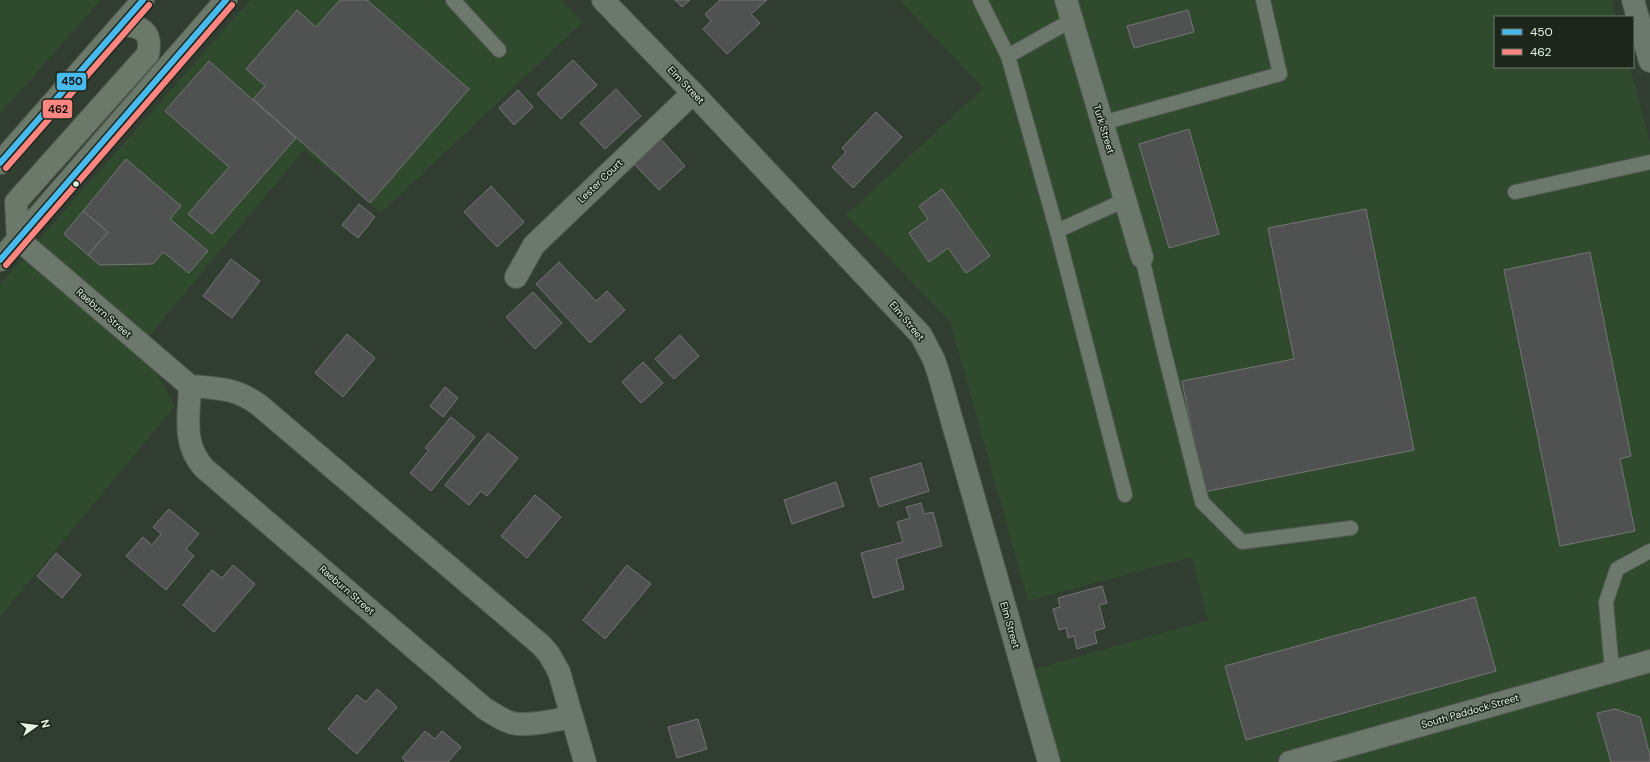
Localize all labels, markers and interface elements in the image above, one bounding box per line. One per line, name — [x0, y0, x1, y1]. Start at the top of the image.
legend — [1494, 16, 1634, 68]
text: 450 — [1530, 24, 1553, 40]
text: 462 — [1530, 44, 1552, 60]
street label: Elm Street — [665, 63, 707, 107]
line badge: 450 — [56, 72, 87, 91]
text: 450 — [61, 74, 83, 88]
line badge: 462 — [42, 99, 73, 119]
text: 462 — [48, 102, 68, 116]
street label: Turk Street — [1090, 103, 1118, 155]
street label: Lester Court — [575, 156, 625, 206]
unlabelled marker — [71, 179, 81, 189]
street label: Raeburn Street — [74, 285, 134, 341]
street label: Elm Street — [887, 299, 927, 344]
street label: Raeburn Street — [317, 562, 377, 618]
street label: Elm Street — [997, 600, 1023, 650]
street label: South Paddock Street — [1420, 691, 1520, 731]
north arrow — [16, 706, 56, 746]
text: N — [38, 718, 53, 729]

